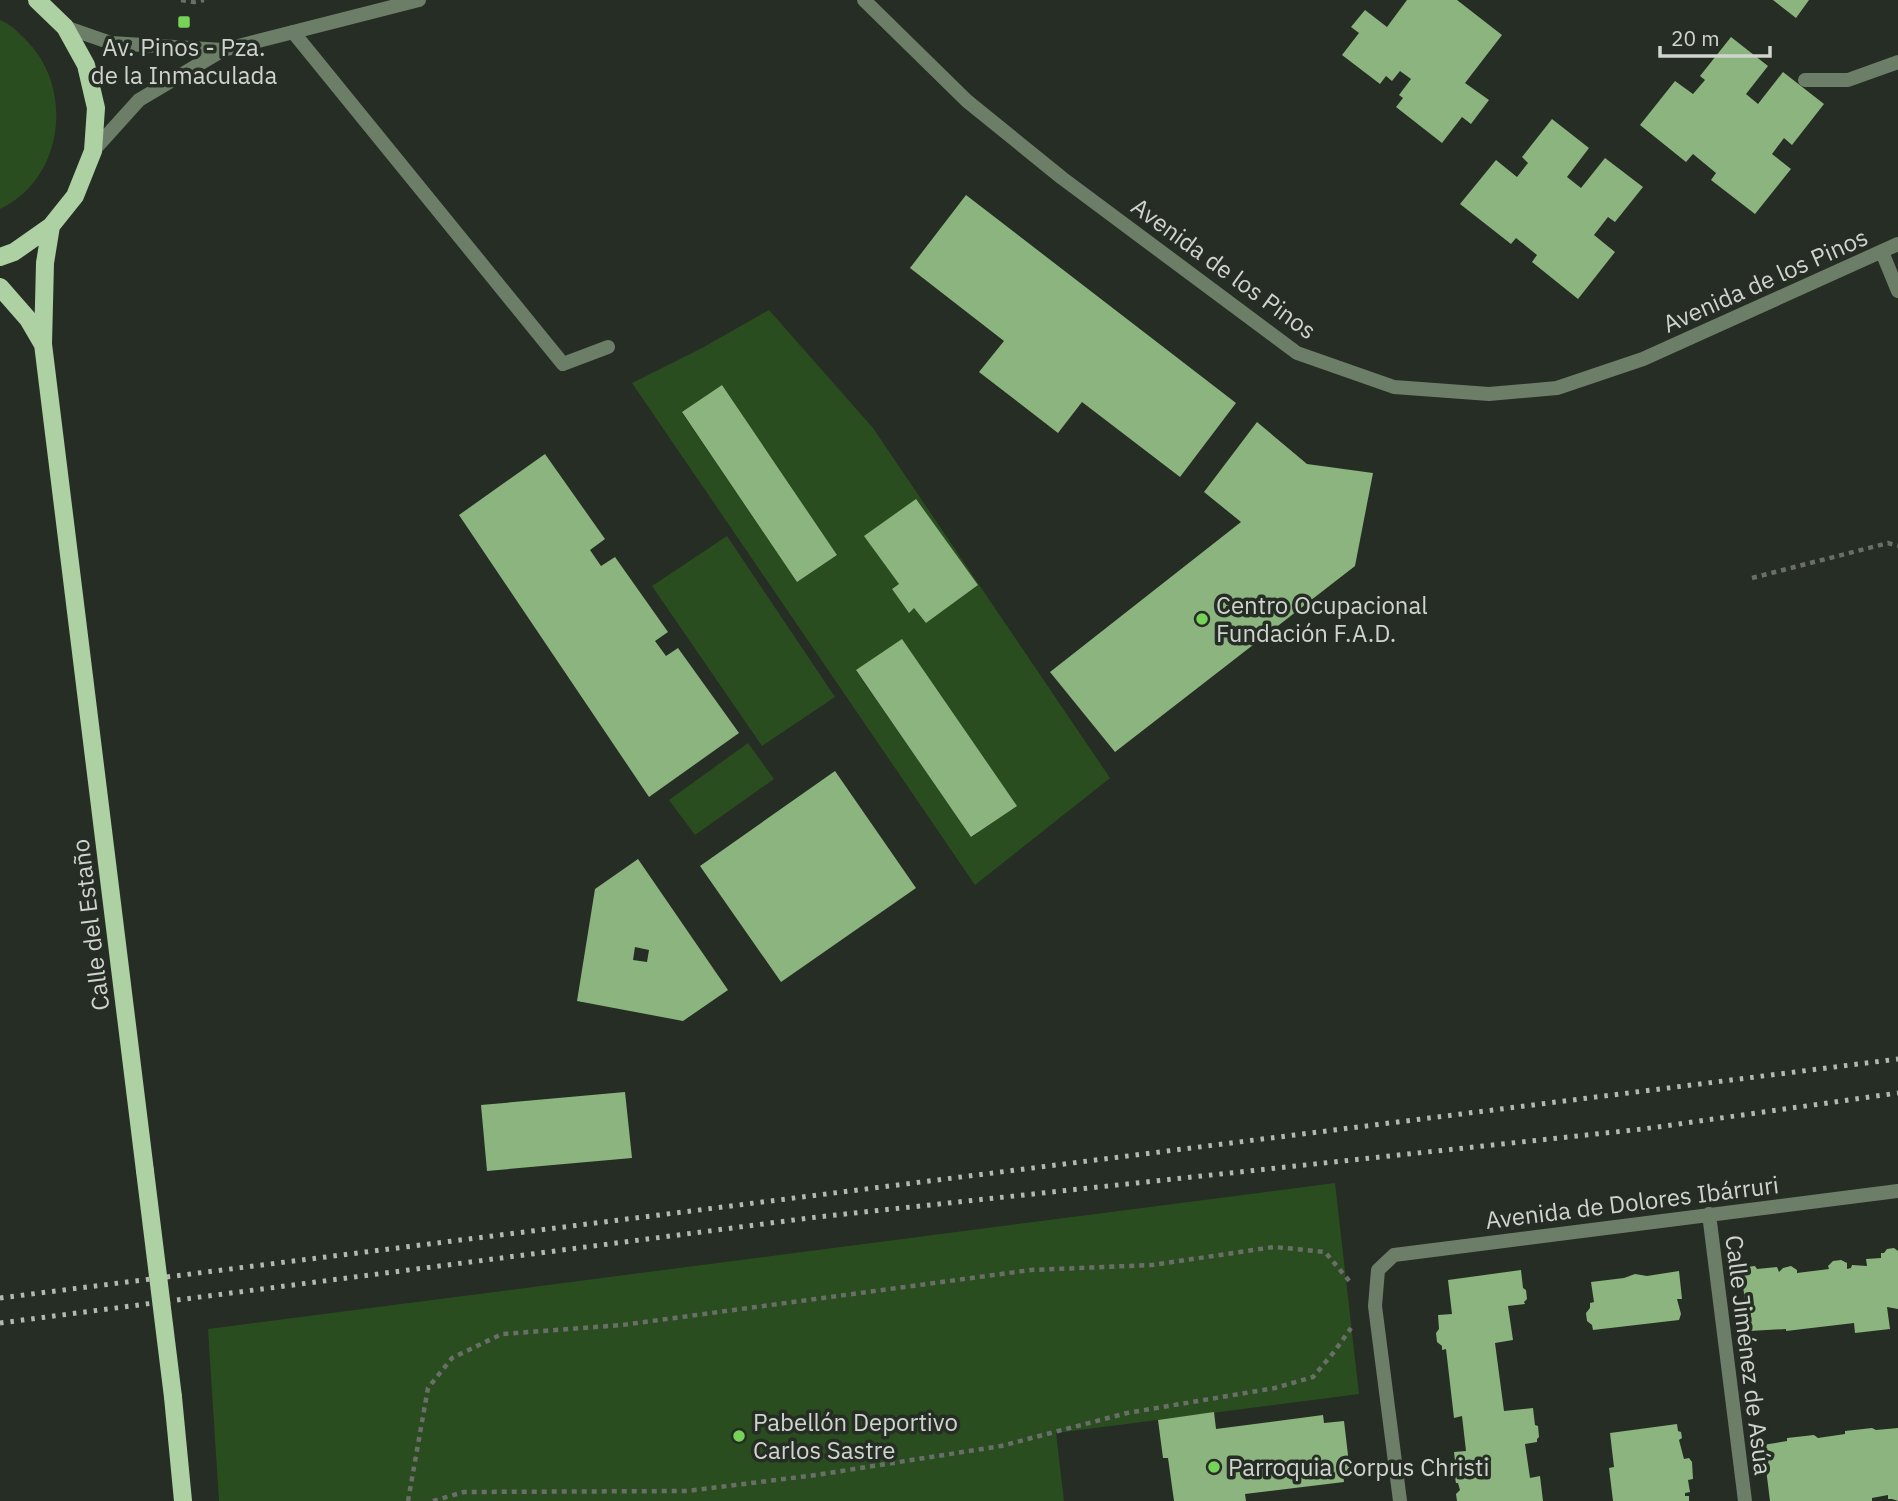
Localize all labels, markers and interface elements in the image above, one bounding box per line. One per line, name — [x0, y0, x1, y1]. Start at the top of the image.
marker: Av. Pinos - Pza. de la Inmaculada — [176, 14, 192, 30]
scale bar — [1660, 14, 1770, 58]
text: 20 m — [1671, 24, 1720, 52]
place label: Av. Pinos - Pza. de la Inmaculada — [91, 31, 277, 91]
street label: Avenida de los Pinos — [1125, 190, 1323, 346]
street label: Avenida de los Pinos — [1657, 220, 1873, 340]
place label: Centro Ocupacional Fundación F.A.D. — [1216, 589, 1428, 649]
marker: Centro Ocupacional Fundación F.A.D. — [1194, 611, 1210, 627]
street label: Calle del Estaño — [64, 837, 116, 1013]
street label: Avenida de Dolores Ibárruri — [1483, 1168, 1781, 1236]
street label: Calle Jiménez de Asúa — [1718, 1233, 1780, 1477]
place label: Pabellón Deportivo Carlos Sastre — [753, 1406, 958, 1466]
marker: Pabellón Deportivo Carlos Sastre — [731, 1428, 747, 1444]
place label: Parroquia Corpus Christi — [1228, 1451, 1489, 1483]
marker: Parroquia Corpus Christi — [1206, 1459, 1222, 1475]

